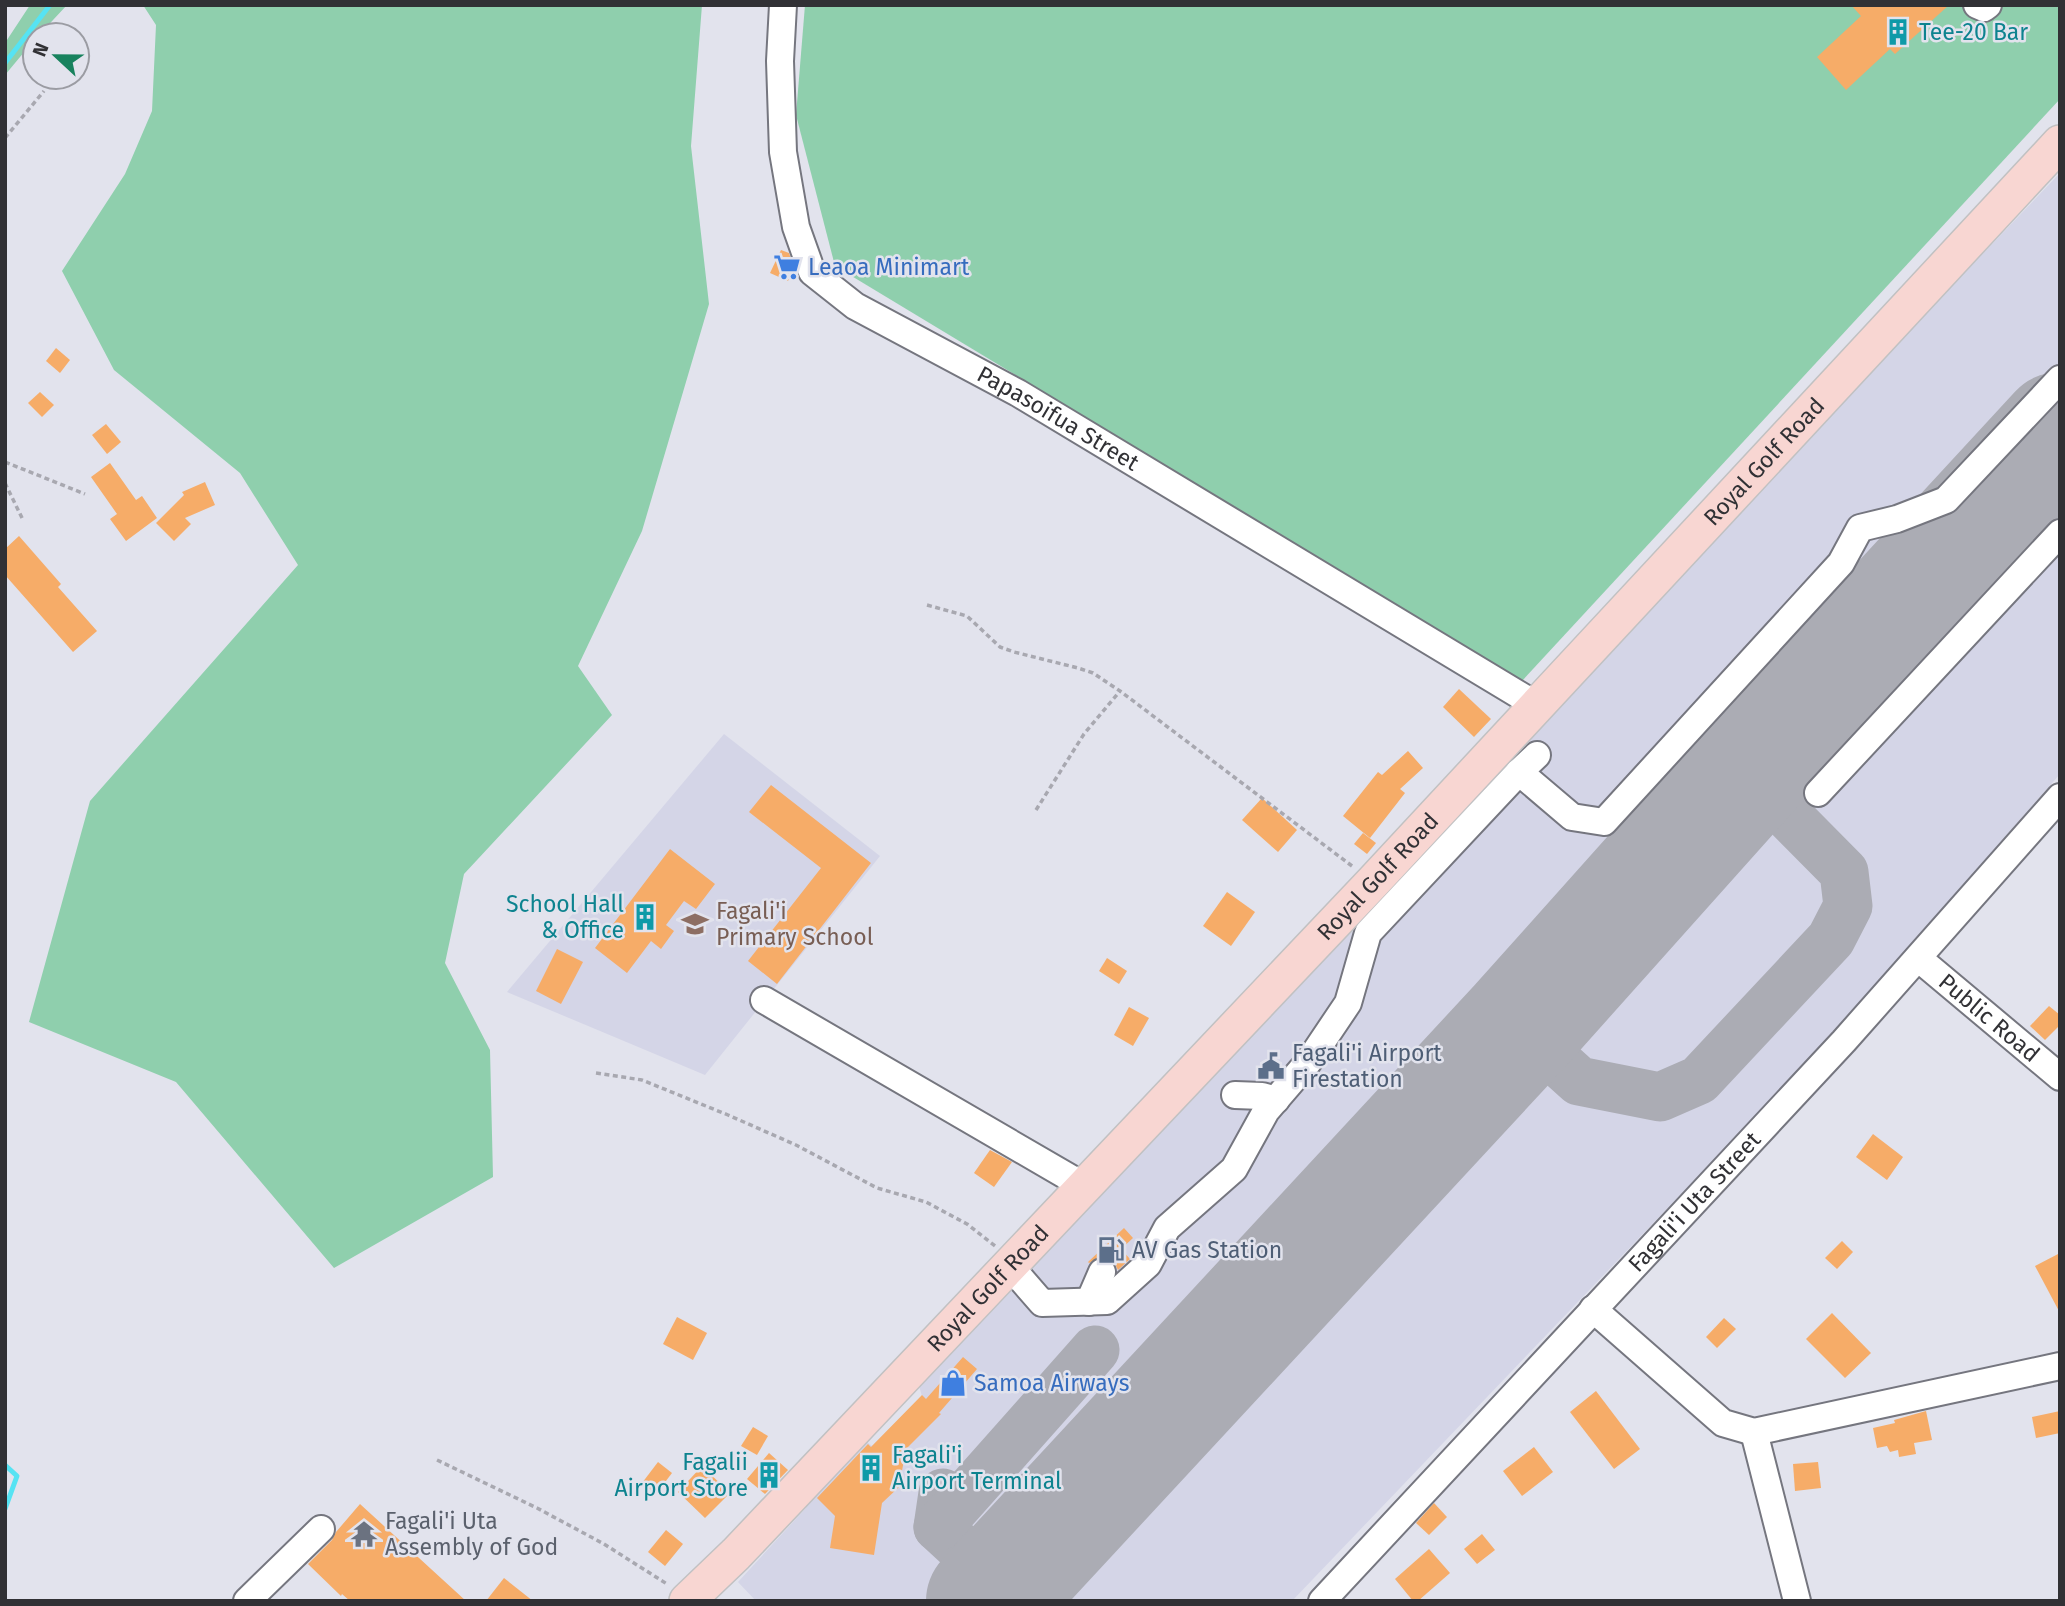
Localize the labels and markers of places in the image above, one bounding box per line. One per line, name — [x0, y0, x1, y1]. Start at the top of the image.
building icon: Tee-20 Bar — [1883, 17, 1913, 47]
place label: Tee-20 Bar — [1919, 18, 2028, 46]
supermarket icon: Leaoa Minimart — [772, 252, 802, 282]
place label: Leaoa Minimart — [808, 253, 970, 281]
place label: School Hall & Office — [506, 890, 624, 944]
place label: Fagali'i Primary School — [716, 897, 874, 951]
building icon: School Hall & Office — [630, 902, 660, 932]
school or university icon: Fagali'i Primary School — [680, 909, 710, 939]
place label: Fagali'i Airport Firestation — [1292, 1039, 1442, 1093]
public building icon: Fagali'i Airport Firestation — [1256, 1051, 1286, 1081]
fuel station icon: AV Gas Station — [1096, 1235, 1126, 1265]
place label: AV Gas Station — [1132, 1236, 1282, 1264]
shop icon: Samoa Airways — [938, 1368, 968, 1398]
place label: Samoa Airways — [974, 1369, 1129, 1397]
place label: Fagali'i Airport Terminal — [892, 1441, 1062, 1495]
place label: Fagalii Airport Store — [614, 1448, 748, 1502]
building icon: Fagali'i Airport Terminal — [856, 1453, 886, 1483]
building icon: Fagalii Airport Store — [754, 1460, 784, 1490]
place label: Fagali'i Uta Assembly of God — [385, 1507, 558, 1561]
temple icon: Fagali'i Uta Assembly of God — [349, 1519, 379, 1549]

